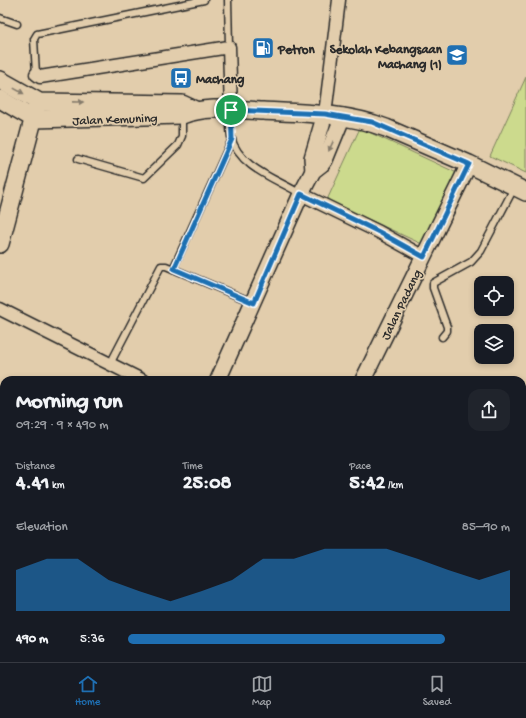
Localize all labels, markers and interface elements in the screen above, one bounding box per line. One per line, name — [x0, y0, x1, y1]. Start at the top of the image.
fuel station icon: Petron — [250, 35, 276, 61]
school or university icon: Sekolah Kebangsaan Machang (1) — [444, 42, 470, 68]
place label: Petron — [277, 43, 316, 58]
place label: Sekolah Kebangsaan Machang (1) — [330, 43, 443, 73]
bus stop icon: Machang — [168, 65, 194, 91]
place label: Machang — [196, 73, 245, 88]
one-way arrow — [14, 87, 25, 94]
pin — [214, 93, 248, 127]
one-way arrow — [72, 99, 85, 105]
icon: arrive — [220, 99, 242, 121]
street label: Jalan Kemuning — [72, 112, 158, 129]
one-way arrow — [328, 140, 334, 152]
street label: Jalan Padang — [379, 268, 426, 343]
map controls — [474, 276, 514, 364]
button: locate — [474, 276, 514, 316]
button: layers — [474, 324, 514, 364]
button: share — [468, 389, 510, 431]
text: Morning run — [16, 390, 122, 416]
text: 09:29 · 9 × 490 m — [16, 418, 108, 433]
text: Distance — [16, 461, 55, 473]
text: Time — [183, 461, 203, 473]
text: Pace — [349, 461, 371, 473]
text: 4.41 — [16, 473, 49, 496]
text: 25:08 — [183, 473, 232, 496]
text: 5:42 — [349, 473, 385, 496]
text: km — [49, 480, 65, 492]
text: /km — [385, 480, 403, 492]
text: Elevation — [16, 520, 68, 535]
text: 85–90 m — [462, 520, 510, 535]
text: 490 m — [16, 632, 48, 647]
text: 5:36 — [80, 632, 104, 647]
tab: Home — [75, 673, 101, 709]
tab: Map — [251, 673, 273, 709]
tab: Saved — [423, 673, 451, 709]

